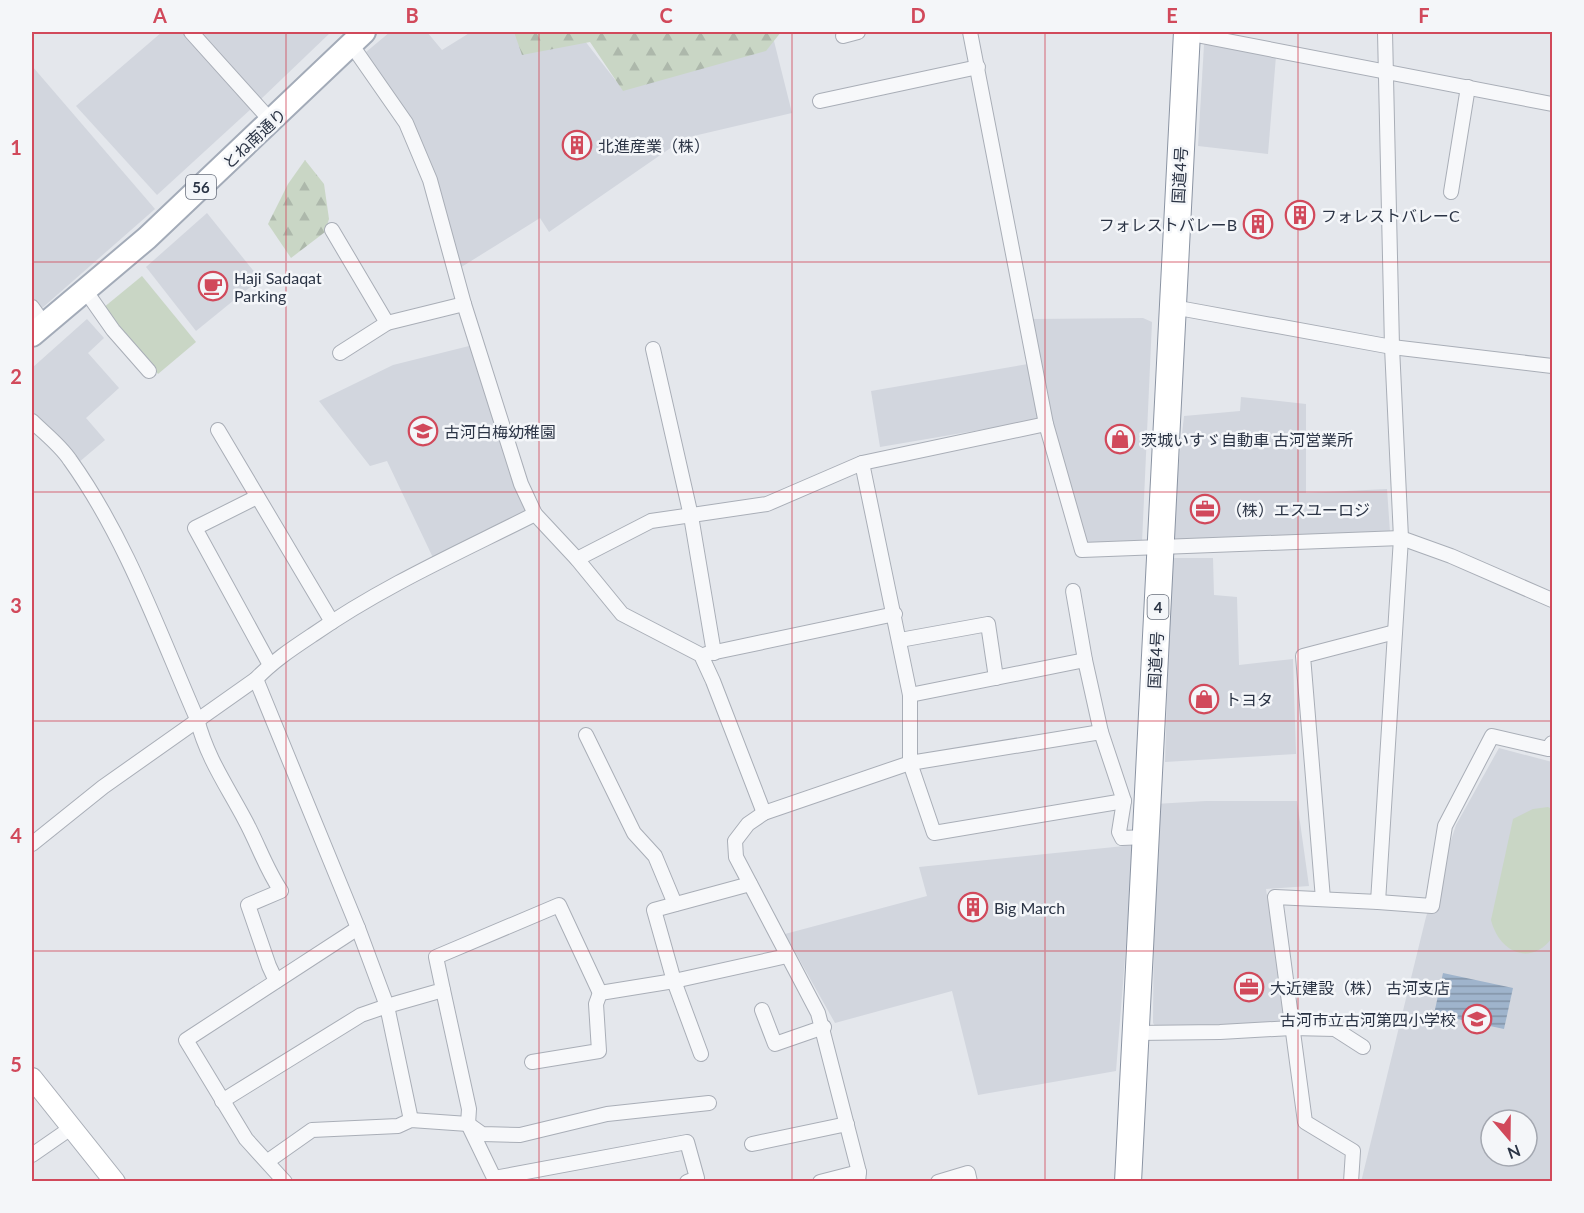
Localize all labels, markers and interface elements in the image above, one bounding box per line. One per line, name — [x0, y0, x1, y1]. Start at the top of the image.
text: A — [152, 3, 167, 27]
text: B — [405, 3, 419, 27]
text: C — [659, 3, 673, 27]
text: D — [910, 3, 926, 27]
text: E — [1166, 3, 1178, 27]
text: F — [1418, 3, 1430, 27]
street label: とね南通り — [218, 104, 290, 172]
building icon: 北進産業（株） — [561, 129, 593, 161]
text: 1 — [10, 135, 22, 159]
place label: 北進産業（株） — [598, 136, 710, 155]
street label: 国道4号 — [1168, 146, 1190, 204]
road number: 56 — [186, 175, 216, 199]
building icon: フォレストバレーC — [1284, 199, 1316, 231]
place label: フォレストバレーC — [1321, 206, 1460, 225]
building icon: フォレストバレーB — [1242, 208, 1274, 240]
place label: フォレストバレーB — [1099, 215, 1237, 234]
place label: Haji Sadaqat Parking — [234, 268, 322, 305]
cafe icon: Haji Sadaqat Parking — [197, 270, 229, 302]
text: 2 — [10, 364, 22, 388]
school or university icon: 古河白梅幼稚園 — [407, 415, 439, 447]
place label: 古河白梅幼稚園 — [444, 422, 556, 441]
shop icon: 茨城いすゞ自動車 古河営業所 — [1104, 423, 1136, 455]
place label: 茨城いすゞ自動車 古河営業所 — [1141, 430, 1353, 449]
office icon: （株）エスユーロジ — [1189, 493, 1221, 525]
place label: （株）エスユーロジ — [1226, 500, 1370, 519]
text: 3 — [10, 593, 22, 617]
road number: 4 — [1148, 595, 1168, 619]
street label: 国道4号 — [1144, 631, 1166, 689]
shop icon: トヨタ — [1188, 683, 1220, 715]
place label: トヨタ — [1225, 690, 1273, 709]
text: 4 — [10, 823, 22, 847]
building icon: Big March — [957, 891, 989, 923]
place label: Big March — [994, 898, 1065, 917]
office icon: 大近建設（株） 古河支店 — [1233, 971, 1265, 1003]
place label: 大近建設（株） 古河支店 — [1270, 978, 1450, 997]
school or university icon: 古河市立古河第四小学校 — [1461, 1003, 1493, 1035]
place label: 古河市立古河第四小学校 — [1280, 1010, 1456, 1029]
text: 5 — [10, 1052, 22, 1076]
north arrow — [1479, 1108, 1539, 1168]
text: N — [1505, 1142, 1523, 1164]

